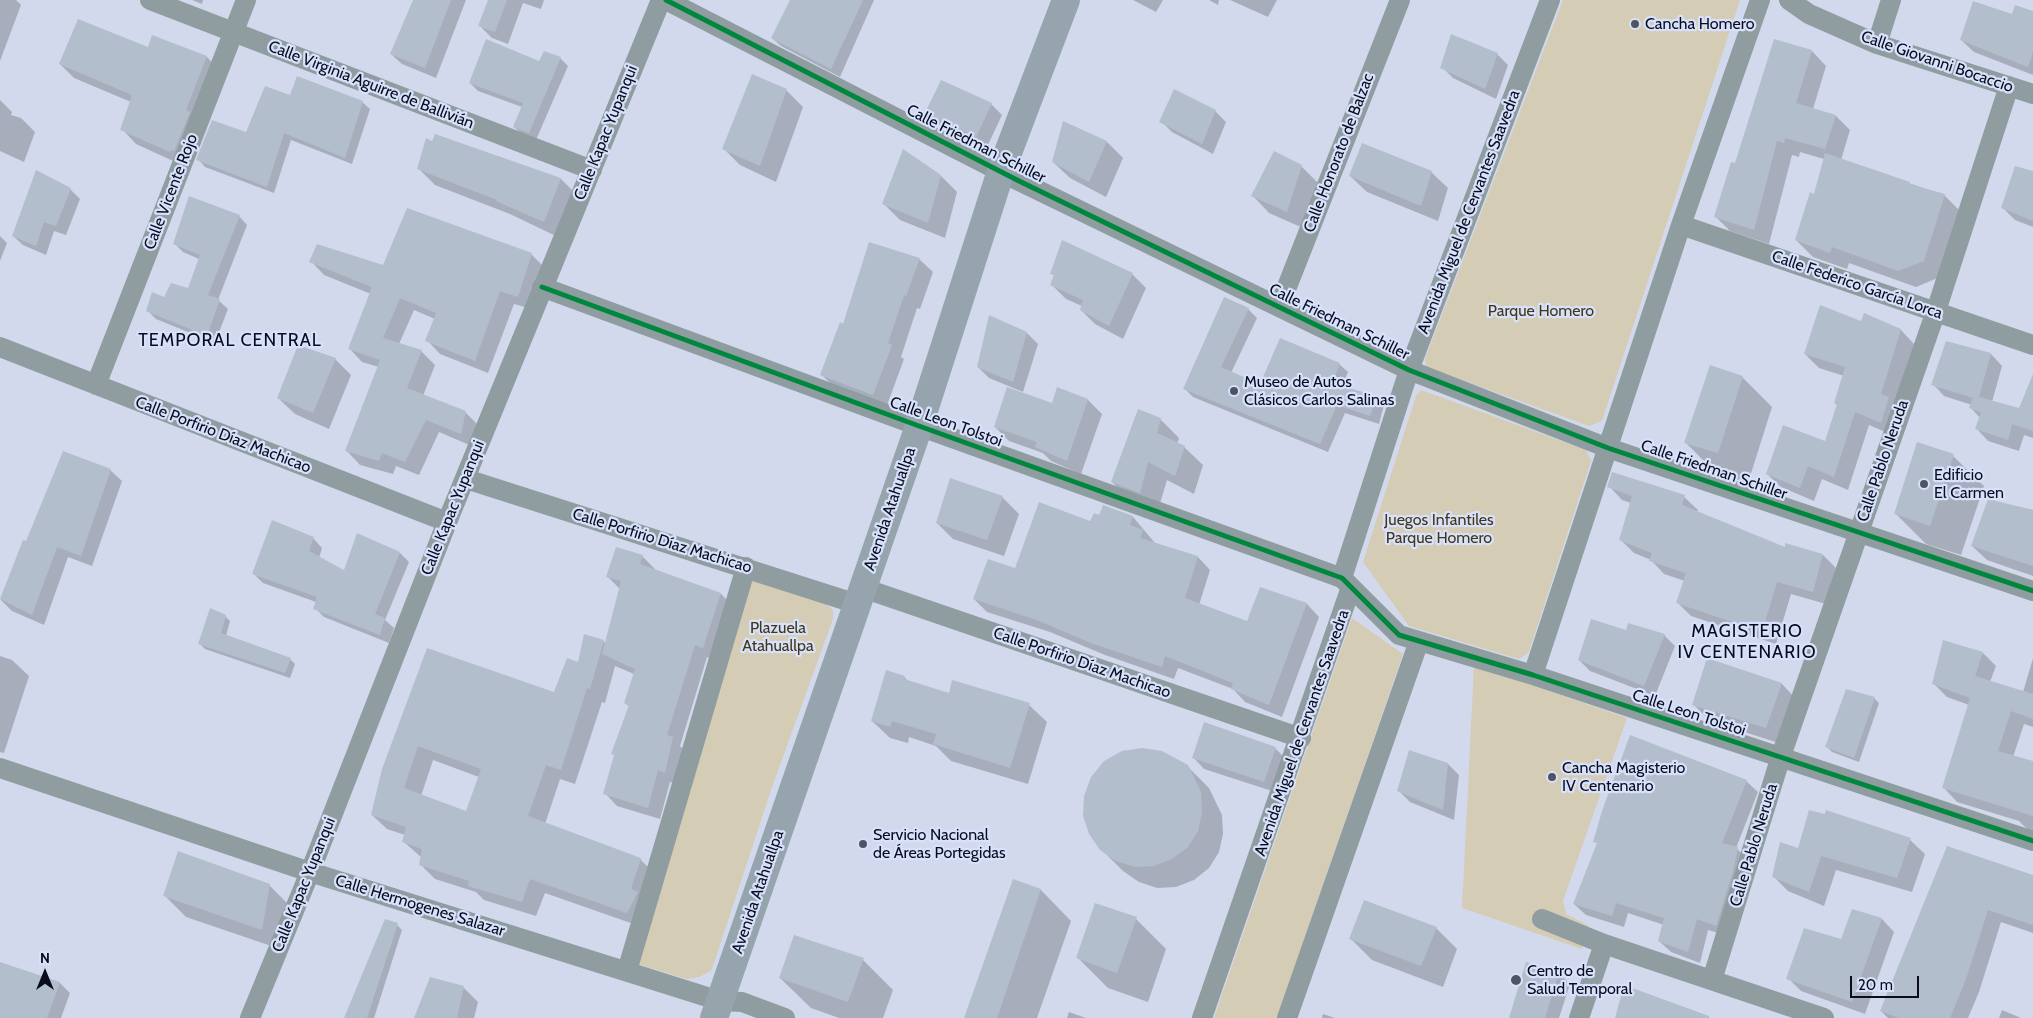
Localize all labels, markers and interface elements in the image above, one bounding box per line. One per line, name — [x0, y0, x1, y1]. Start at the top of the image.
place label: Cancha Homero — [1645, 14, 1754, 34]
marker: Cancha Homero — [1629, 18, 1641, 30]
street label: Calle Giovanni Bocaccio — [1858, 27, 2016, 97]
street label: Calle Virginia Aguirre de Ballivián — [265, 37, 477, 133]
street label: Calle Kapac Yupanqui — [570, 63, 642, 203]
street label: Calle Honorato de Balzac — [1300, 71, 1378, 235]
street label: Avenida Miguel de Cervantes Saavedra — [1414, 88, 1524, 336]
street label: Calle Friedman Schiller — [903, 101, 1049, 187]
street label: Calle Vicente Rojo — [140, 131, 202, 253]
street label: Calle Federico García Lorca — [1769, 247, 1945, 323]
street label: Calle Friedman Schiller — [1266, 280, 1412, 364]
park label: Parque Homero — [1488, 301, 1594, 321]
district label: TEMPORAL CENTRAL — [136, 330, 324, 352]
place label: Museo de Autos Clásicos Carlos Salinas — [1244, 372, 1394, 410]
marker: Museo de Autos Clásicos Carlos Salinas — [1228, 385, 1240, 397]
street label: Calle Porfirio Díaz Machicao — [132, 393, 314, 477]
street label: Calle Leon Tolstoi — [887, 393, 1005, 451]
street label: Calle Pablo Neruda — [1853, 398, 1913, 524]
street label: Calle Friedman Schiller — [1638, 436, 1790, 504]
street label: Calle Kapac Yupanqui — [417, 438, 489, 578]
street label: Avenida Atahuallpa — [860, 445, 920, 573]
place label: Edificio El Carmen — [1934, 465, 2004, 503]
marker: Edificio El Carmen — [1918, 478, 1930, 490]
street label: Calle Porfirio Díaz Machicao — [570, 505, 754, 577]
park label: Juegos Infantiles Parque Homero — [1384, 510, 1494, 548]
street label: Avenida Miguel de Cervantes Saavedra — [1251, 607, 1353, 859]
park label: Plazuela Atahuallpa — [742, 618, 814, 656]
district label: MAGISTERIO IV CENTENARIO — [1676, 621, 1818, 664]
street label: Calle Porfirio Díaz Machicao — [991, 624, 1173, 702]
street label: Calle Leon Tolstoi — [1630, 686, 1748, 740]
place label: Cancha Magisterio IV Centenario — [1562, 758, 1685, 796]
marker: Cancha Magisterio IV Centenario — [1546, 771, 1558, 783]
street label: Calle Pablo Neruda — [1726, 781, 1782, 909]
street label: Calle Kapac Yupanqui — [268, 815, 340, 955]
place label: Servicio Nacional de Áreas Portegidas — [873, 825, 1006, 863]
street label: Avenida Atahuallpa — [728, 828, 788, 956]
marker: Servicio Nacional de Áreas Portegidas — [857, 838, 869, 850]
street label: Calle Hermogenes Salazar — [333, 871, 507, 941]
north arrow — [20, 948, 70, 998]
text: N — [40, 949, 50, 967]
place label: Centro de Salud Temporal — [1527, 961, 1632, 999]
scale bar — [1853, 966, 1922, 998]
marker: Centro de Salud Temporal — [1509, 973, 1523, 987]
text: 20 m — [1858, 976, 1893, 994]

